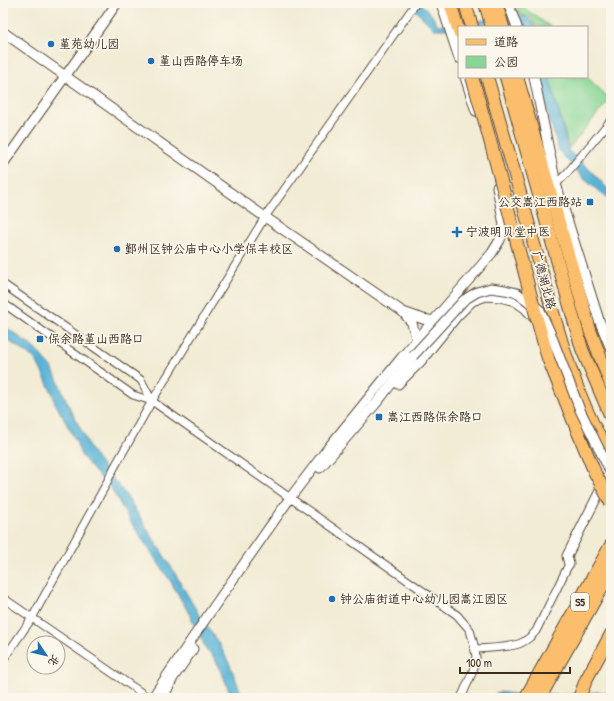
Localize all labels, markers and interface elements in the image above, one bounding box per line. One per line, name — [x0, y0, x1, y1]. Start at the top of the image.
legend — [458, 26, 588, 78]
text: 道路 — [494, 33, 518, 50]
place label: 堇苑幼儿园 — [59, 35, 119, 52]
marker: 堇苑幼儿园 — [46, 39, 56, 49]
place label: 堇山西路停车场 — [159, 52, 243, 69]
text: 公园 — [494, 53, 518, 70]
marker: 堇山西路停车场 — [146, 56, 156, 66]
place label: 公交嵩江西路站 — [498, 193, 582, 210]
marker: 公交嵩江西路站 — [585, 197, 595, 207]
place label: 宁波明贝堂中医 — [466, 223, 550, 240]
marker: 宁波明贝堂中医 — [451, 226, 463, 238]
place label: 鄞州区钟公庙中心小学保丰校区 — [125, 240, 293, 257]
marker: 鄞州区钟公庙中心小学保丰校区 — [112, 244, 122, 254]
street label: 广德湖北路 — [529, 249, 560, 311]
place label: 保余路堇山西路口 — [48, 330, 144, 347]
marker: 保余路堇山西路口 — [35, 334, 45, 344]
place label: 嵩江西路保余路口 — [387, 408, 483, 425]
marker: 嵩江西路保余路口 — [374, 412, 384, 422]
place label: 钟公庙街道中心幼儿园嵩江园区 — [340, 590, 508, 607]
road number: S5 — [571, 593, 589, 611]
marker: 钟公庙街道中心幼儿园嵩江园区 — [327, 594, 337, 604]
north arrow — [26, 635, 66, 675]
scale bar — [460, 649, 570, 675]
text: 北 — [45, 652, 63, 669]
text: 100 m — [466, 654, 492, 671]

